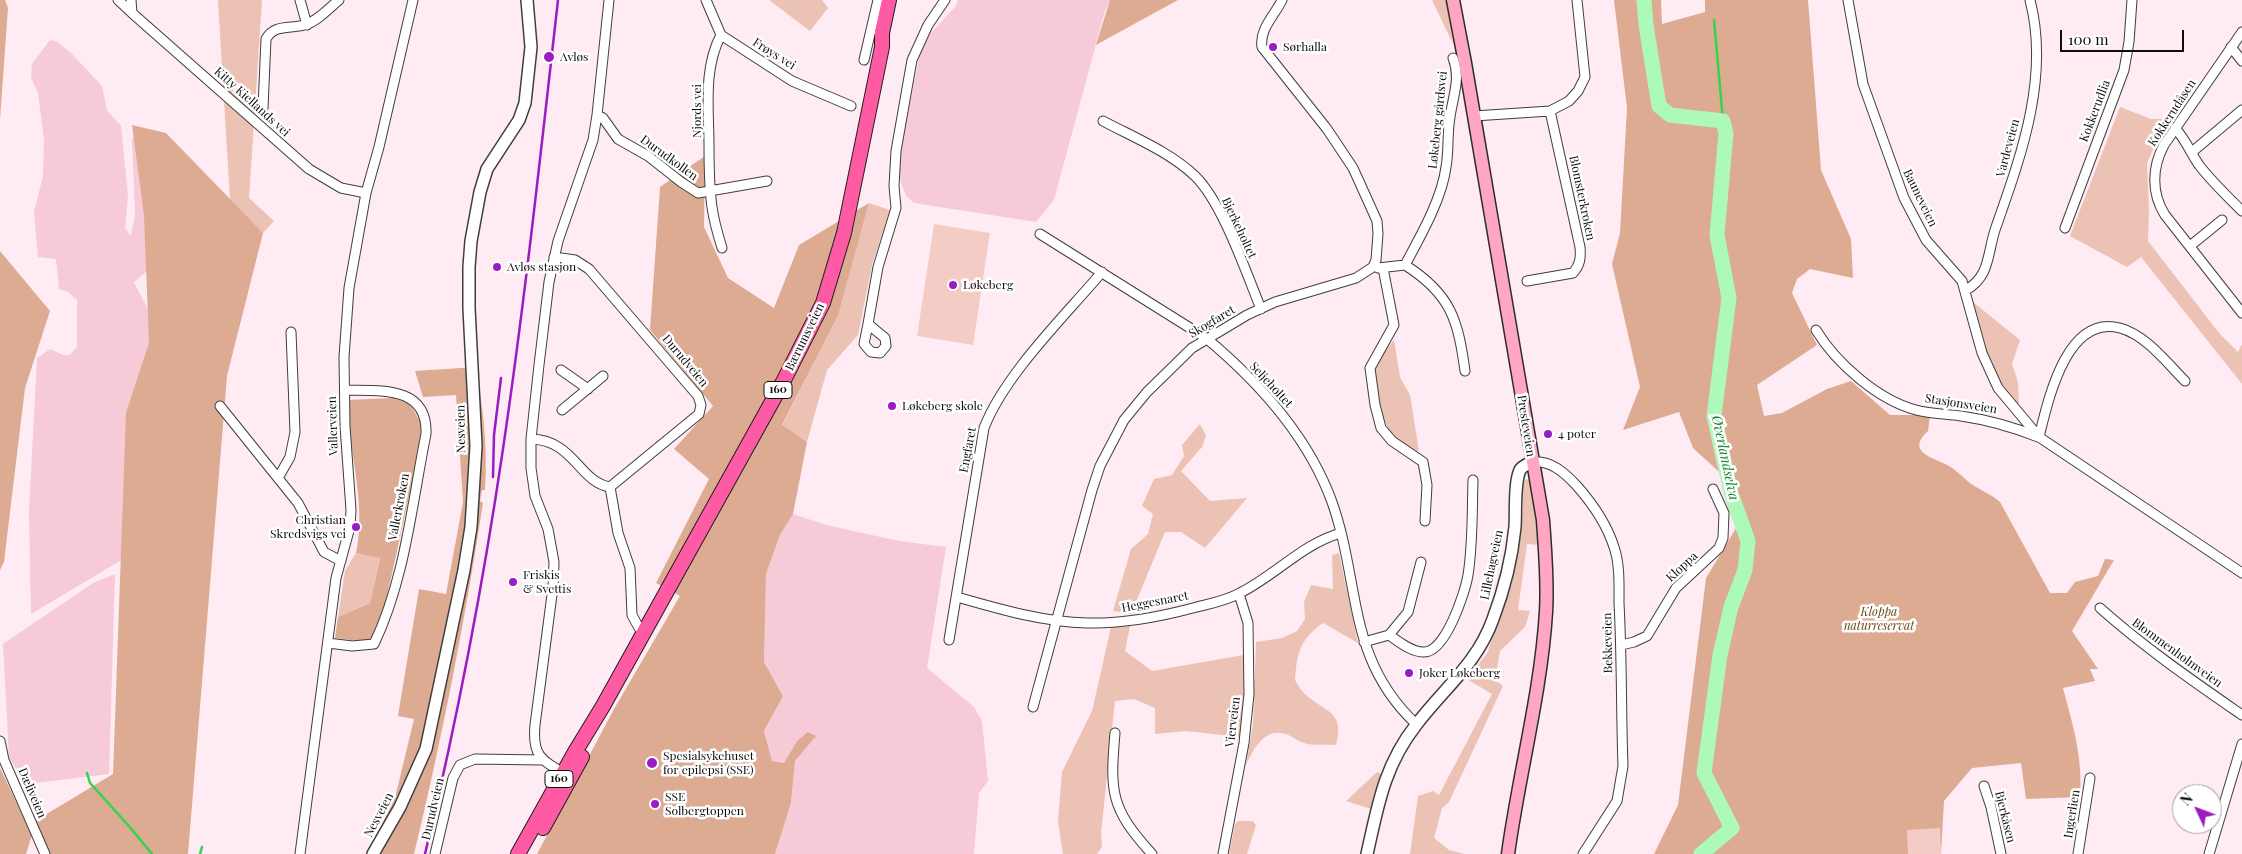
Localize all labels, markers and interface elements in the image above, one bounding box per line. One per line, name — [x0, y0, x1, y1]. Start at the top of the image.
scale bar — [2062, 20, 2186, 52]
text: 100 m — [2068, 29, 2109, 49]
street label: Frøys vei — [750, 35, 798, 73]
place label: Sørhalla — [1283, 40, 1327, 54]
marker: Sørhalla — [1267, 41, 1279, 53]
marker: Avløs — [542, 50, 556, 64]
place label: Avløs — [560, 50, 588, 64]
street label: Kitty Kiellands vei — [211, 64, 293, 140]
street label: Løkeberg gårdsvei — [1426, 70, 1450, 170]
street label: Kokkerudåsen — [2145, 77, 2199, 149]
street label: Kokkerudlia — [2077, 78, 2113, 144]
street label: Njords vei — [690, 84, 704, 138]
street label: Vardeveien — [1993, 117, 2023, 179]
street label: Durudkollen — [637, 132, 701, 184]
street label: Blomsterkroken — [1566, 154, 1598, 242]
street label: Bauneveien — [1900, 167, 1940, 229]
street label: Bjerkeholtet — [1219, 195, 1259, 261]
place label: Avløs stasjon — [507, 260, 576, 274]
marker: Avløs stasjon — [491, 261, 503, 273]
place label: Løkeberg — [963, 278, 1013, 292]
marker: Løkeberg — [947, 279, 959, 291]
street label: Bærumsveien — [782, 301, 828, 373]
street label: Skogfaret — [1186, 303, 1238, 341]
street label: Durudveien — [659, 332, 711, 390]
street label: Seljeholtet — [1246, 359, 1296, 411]
road number: 160 — [764, 382, 792, 398]
street label: Stasjonsveien — [1924, 391, 1998, 417]
street label: Presteveien — [1514, 394, 1538, 458]
street label: Vallerveien — [325, 396, 341, 456]
place label: Løkeberg skole — [902, 399, 983, 413]
marker: Løkeberg skole — [886, 400, 898, 412]
street label: Nesveien — [453, 405, 469, 453]
water label: Øverlandselva — [1708, 414, 1742, 502]
street label: Engfaret — [957, 426, 979, 474]
place label: 4 poter — [1558, 427, 1596, 441]
marker: 4 poter — [1542, 428, 1554, 440]
street label: Vallerkroken — [385, 472, 413, 542]
place label: Christian Skredsvigs vei — [270, 513, 346, 541]
marker: Christian Skredsvigs vei — [350, 521, 362, 533]
street label: Lillehagveien — [1478, 529, 1506, 601]
street label: Kloppa — [1663, 549, 1701, 585]
place label: Friskis & Svettis — [523, 568, 571, 596]
marker: Friskis & Svettis — [507, 576, 519, 588]
street label: Heggesnaret — [1121, 588, 1189, 616]
park label: Kloppa naturreservat — [1844, 605, 1914, 633]
street label: Bekkeveien — [1600, 613, 1616, 673]
street label: Blommenholmveien — [2129, 615, 2225, 691]
place label: Joker Løkeberg — [1419, 666, 1500, 680]
marker: Joker Løkeberg — [1403, 667, 1415, 679]
street label: Vierveien — [1223, 696, 1243, 748]
place label: Spesialsykehuset for epilepsi (SSE) — [663, 749, 754, 777]
marker: Spesialsykehuset for epilepsi (SSE) — [645, 756, 659, 770]
street label: Dæliveien — [15, 766, 49, 820]
road number: 160 — [545, 771, 573, 788]
street label: Durudveien — [419, 776, 447, 842]
north arrow — [2172, 784, 2222, 834]
street label: Ingerlien — [2061, 789, 2083, 839]
text: N — [2176, 789, 2197, 809]
street label: Nesveien — [361, 790, 397, 840]
place label: SSE Solbergtoppen — [665, 790, 744, 818]
street label: Bjerkåsen — [1992, 790, 2018, 844]
marker: SSE Solbergtoppen — [649, 798, 661, 810]

